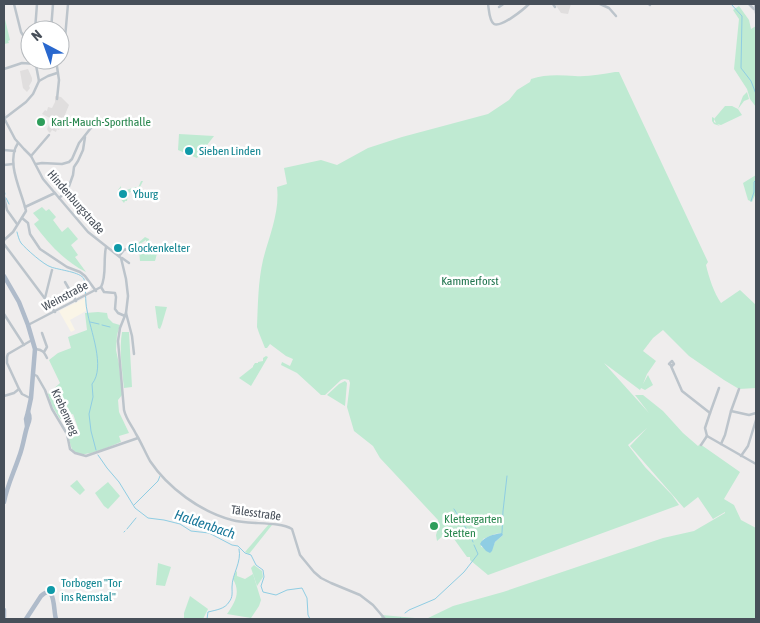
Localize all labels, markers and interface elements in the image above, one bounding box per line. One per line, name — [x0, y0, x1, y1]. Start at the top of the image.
north arrow — [20, 20, 70, 70]
text: N — [28, 26, 45, 44]
place label: Karl-Mauch-Sporthalle — [51, 115, 151, 129]
marker: Karl-Mauch-Sporthalle — [35, 116, 47, 128]
place label: Sieben Linden — [199, 144, 261, 158]
marker: Sieben Linden — [183, 145, 195, 157]
street label: Hindenburgstraße — [44, 167, 108, 237]
place label: Yburg — [133, 187, 159, 201]
marker: Yburg — [117, 188, 129, 200]
place label: Glockenkelter — [128, 241, 190, 255]
marker: Glockenkelter — [112, 242, 124, 254]
park label: Kammerforst — [441, 274, 499, 288]
street label: Weinstraße — [40, 278, 90, 314]
street label: Krebenweg — [48, 387, 82, 438]
street label: Tälesstraße — [230, 503, 282, 523]
water label: Haldenbach — [173, 506, 238, 542]
place label: Klettergarten Stetten — [444, 512, 502, 540]
marker: Klettergarten Stetten — [428, 520, 440, 532]
place label: Torbogen "Tor ins Remstal" — [61, 576, 122, 604]
marker: Torbogen "Tor ins Remstal" — [45, 584, 57, 596]

